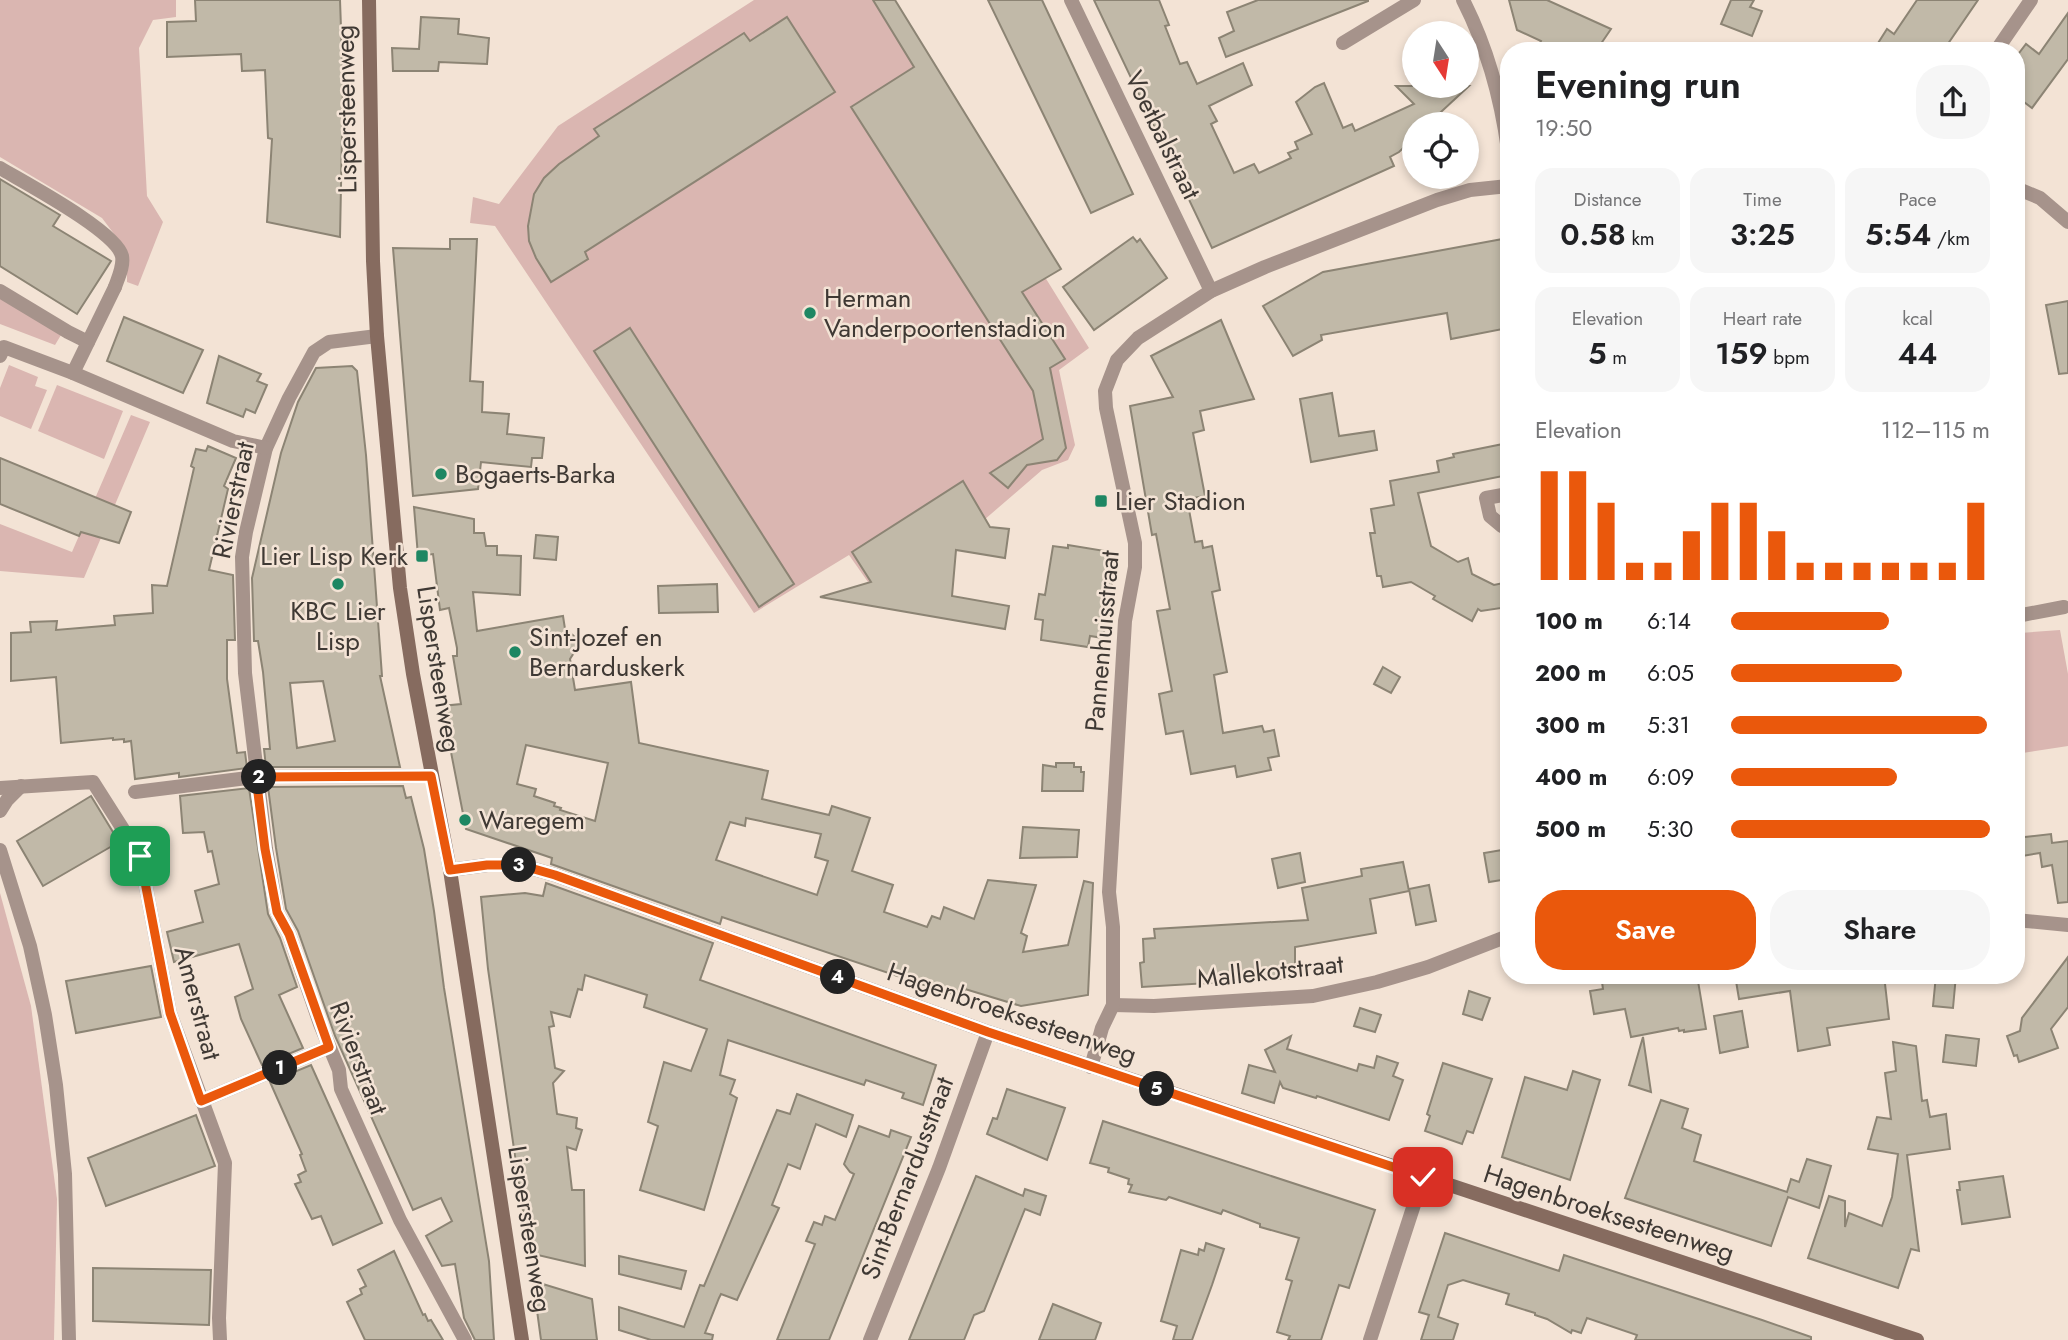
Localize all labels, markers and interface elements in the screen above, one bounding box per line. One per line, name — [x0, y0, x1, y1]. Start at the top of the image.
north arrow — [1402, 21, 1479, 98]
map controls — [1402, 21, 1479, 189]
street label: Lispersteenweg — [326, 24, 366, 194]
text: Evening run — [1535, 57, 1741, 112]
street label: Voetbalstraat — [1115, 64, 1211, 207]
button: share — [1916, 65, 1990, 139]
text: 19:50 — [1535, 111, 1592, 145]
button: locate — [1402, 112, 1479, 189]
text: Distance — [1573, 186, 1642, 213]
text: Time — [1743, 186, 1782, 213]
text: Pace — [1899, 186, 1936, 213]
text: 0.58 — [1560, 213, 1626, 256]
text: 3:25 — [1730, 213, 1795, 256]
text: 5:54 — [1865, 213, 1931, 256]
text: km — [1626, 225, 1655, 252]
text: /km — [1931, 225, 1970, 252]
place label: Herman Vanderpoortenstadion — [824, 279, 1066, 347]
marker: Herman Vanderpoortenstadion — [802, 305, 818, 321]
text: Elevation — [1572, 305, 1643, 332]
text: Heart rate — [1723, 305, 1802, 332]
text: kcal — [1902, 305, 1933, 332]
text: 5 — [1588, 332, 1607, 375]
text: 159 — [1715, 332, 1768, 375]
text: 44 — [1898, 332, 1937, 375]
text: m — [1607, 344, 1627, 371]
text: bpm — [1768, 344, 1810, 371]
text: Elevation — [1535, 413, 1622, 447]
text: 112–115 m — [1881, 413, 1990, 447]
street label: Rivierstraat — [202, 437, 264, 562]
place label: Bogaerts-Barka — [455, 455, 615, 493]
marker: Bogaerts-Barka — [433, 466, 449, 482]
place label: Lier Stadion — [1115, 482, 1246, 520]
marker: Lier Stadion — [1093, 493, 1109, 509]
place label: Lier Lisp Kerk — [260, 537, 409, 575]
marker: Lier Lisp Kerk — [414, 548, 430, 564]
street label: Pannenhuisstraat — [1075, 548, 1129, 733]
marker: KBC Lier Lisp — [330, 576, 346, 592]
street label: Lispersteenweg — [407, 583, 471, 755]
place label: KBC Lier Lisp — [290, 592, 386, 660]
text: 100 m — [1535, 604, 1603, 638]
text: 6:14 — [1647, 604, 1691, 638]
place label: Sint-Jozef en Bernarduskerk — [529, 618, 685, 686]
marker: Sint-Jozef en Bernarduskerk — [507, 644, 523, 660]
text: 200 m — [1535, 656, 1606, 690]
text: 6:05 — [1647, 656, 1694, 690]
text: 300 m — [1535, 708, 1606, 742]
text: 5:31 — [1647, 708, 1690, 742]
pin: 2 — [242, 760, 276, 794]
text: 400 m — [1535, 760, 1607, 794]
text: 6:09 — [1647, 760, 1694, 794]
text: 2 — [252, 763, 265, 790]
place label: Waregem — [479, 801, 585, 839]
marker: Waregem — [457, 812, 473, 828]
text: 500 m — [1535, 812, 1606, 846]
text: 5:30 — [1647, 812, 1693, 846]
pin — [110, 826, 170, 886]
icon: arrive — [121, 837, 159, 875]
pin: 3 — [502, 848, 536, 882]
text: 3 — [513, 851, 524, 878]
button: Save — [1535, 890, 1756, 970]
button: Share — [1770, 890, 1990, 970]
street label: Amerstraat — [165, 942, 232, 1065]
street label: Mallekotstraat — [1195, 944, 1346, 998]
street label: Hagenbroeksesteenweg — [882, 952, 1142, 1074]
pin: 4 — [820, 960, 856, 995]
text: 4 — [831, 963, 844, 990]
street label: Rivierstraat — [320, 996, 398, 1121]
pin: 1 — [262, 1050, 298, 1086]
text: 1 — [275, 1054, 284, 1081]
street label: Sint-Bernardusstraat — [851, 1071, 963, 1285]
pin: 5 — [1140, 1072, 1174, 1106]
text: 5 — [1150, 1075, 1163, 1102]
street label: Lispersteenweg — [498, 1143, 562, 1315]
pin — [1393, 1147, 1453, 1207]
street label: Hagenbroeksesteenweg — [1479, 1154, 1739, 1272]
icon: check — [1404, 1158, 1442, 1196]

